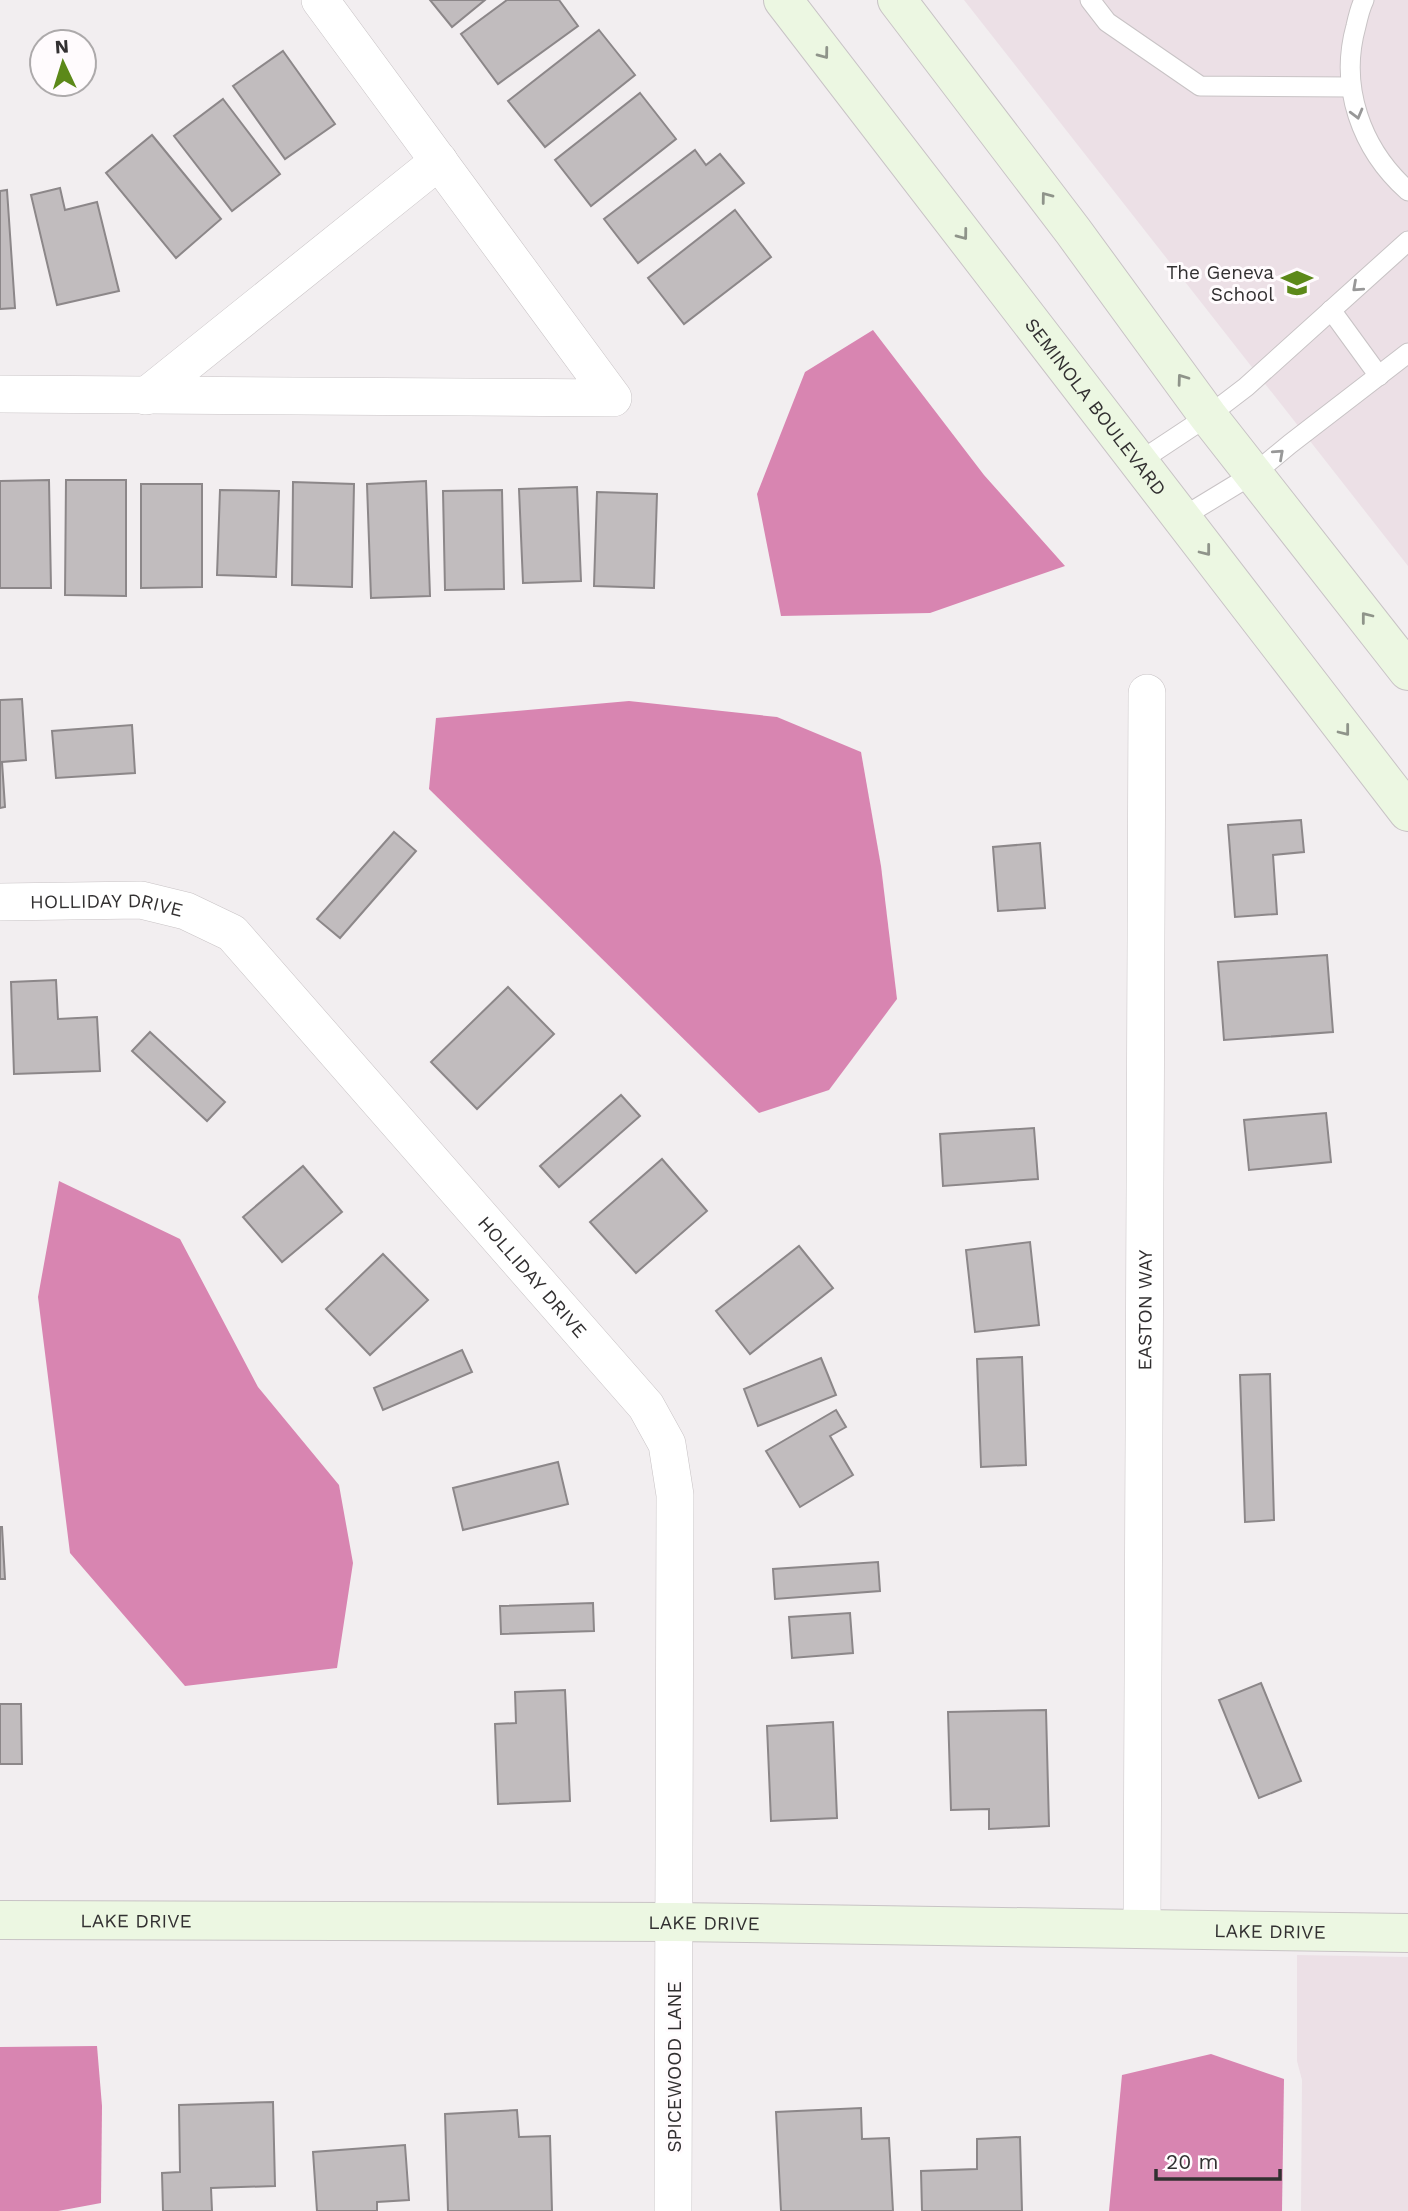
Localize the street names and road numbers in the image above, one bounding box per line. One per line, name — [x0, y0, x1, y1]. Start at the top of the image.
street label: SEMINOLA BOULEVARD — [1020, 314, 1171, 500]
street label: HOLLIDAY DRIVE — [30, 889, 185, 922]
street label: HOLLIDAY DRIVE — [473, 1211, 592, 1343]
street label: EASTON WAY — [1133, 1249, 1157, 1371]
street label: LAKE DRIVE — [80, 1909, 192, 1933]
street label: LAKE DRIVE — [648, 1911, 760, 1935]
street label: LAKE DRIVE — [1214, 1919, 1326, 1944]
street label: SPICEWOOD LANE — [663, 1981, 686, 2153]

